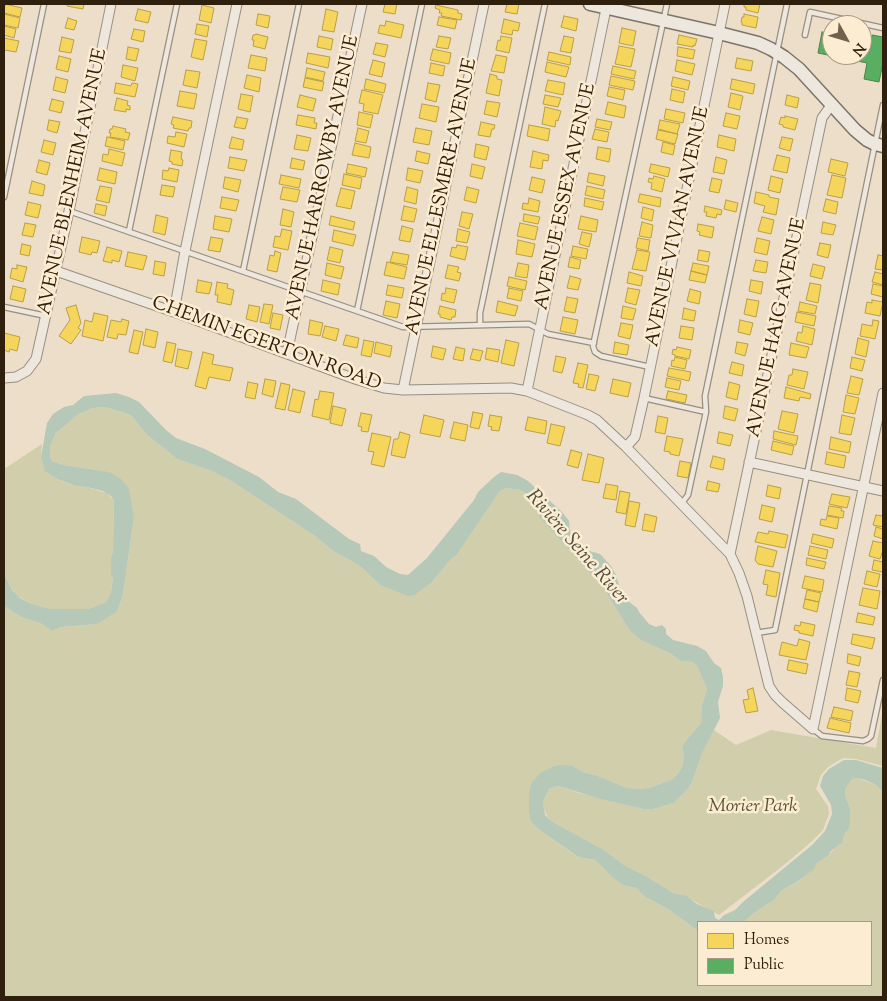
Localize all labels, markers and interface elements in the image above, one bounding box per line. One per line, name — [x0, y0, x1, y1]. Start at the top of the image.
north arrow — [822, 15, 872, 65]
street label: AVENUE HARROWBY AVENUE — [283, 34, 365, 322]
text: N — [847, 38, 869, 59]
street label: AVENUE BLENHEIM AVENUE — [35, 47, 113, 317]
street label: AVENUE ELLESMERE AVENUE — [402, 56, 484, 338]
street label: AVENUE ESSEX AVENUE — [532, 81, 602, 313]
street label: AVENUE VIVIAN AVENUE — [642, 105, 716, 349]
street label: AVENUE HAIG AVENUE — [744, 216, 812, 440]
street label: CHEMIN EGERTON ROAD — [148, 293, 384, 397]
water label: Rivière Seine River — [520, 486, 632, 610]
park label: Morier Park — [708, 797, 798, 819]
legend — [697, 921, 872, 986]
text: Homes — [744, 930, 789, 951]
text: Public — [744, 955, 784, 976]

